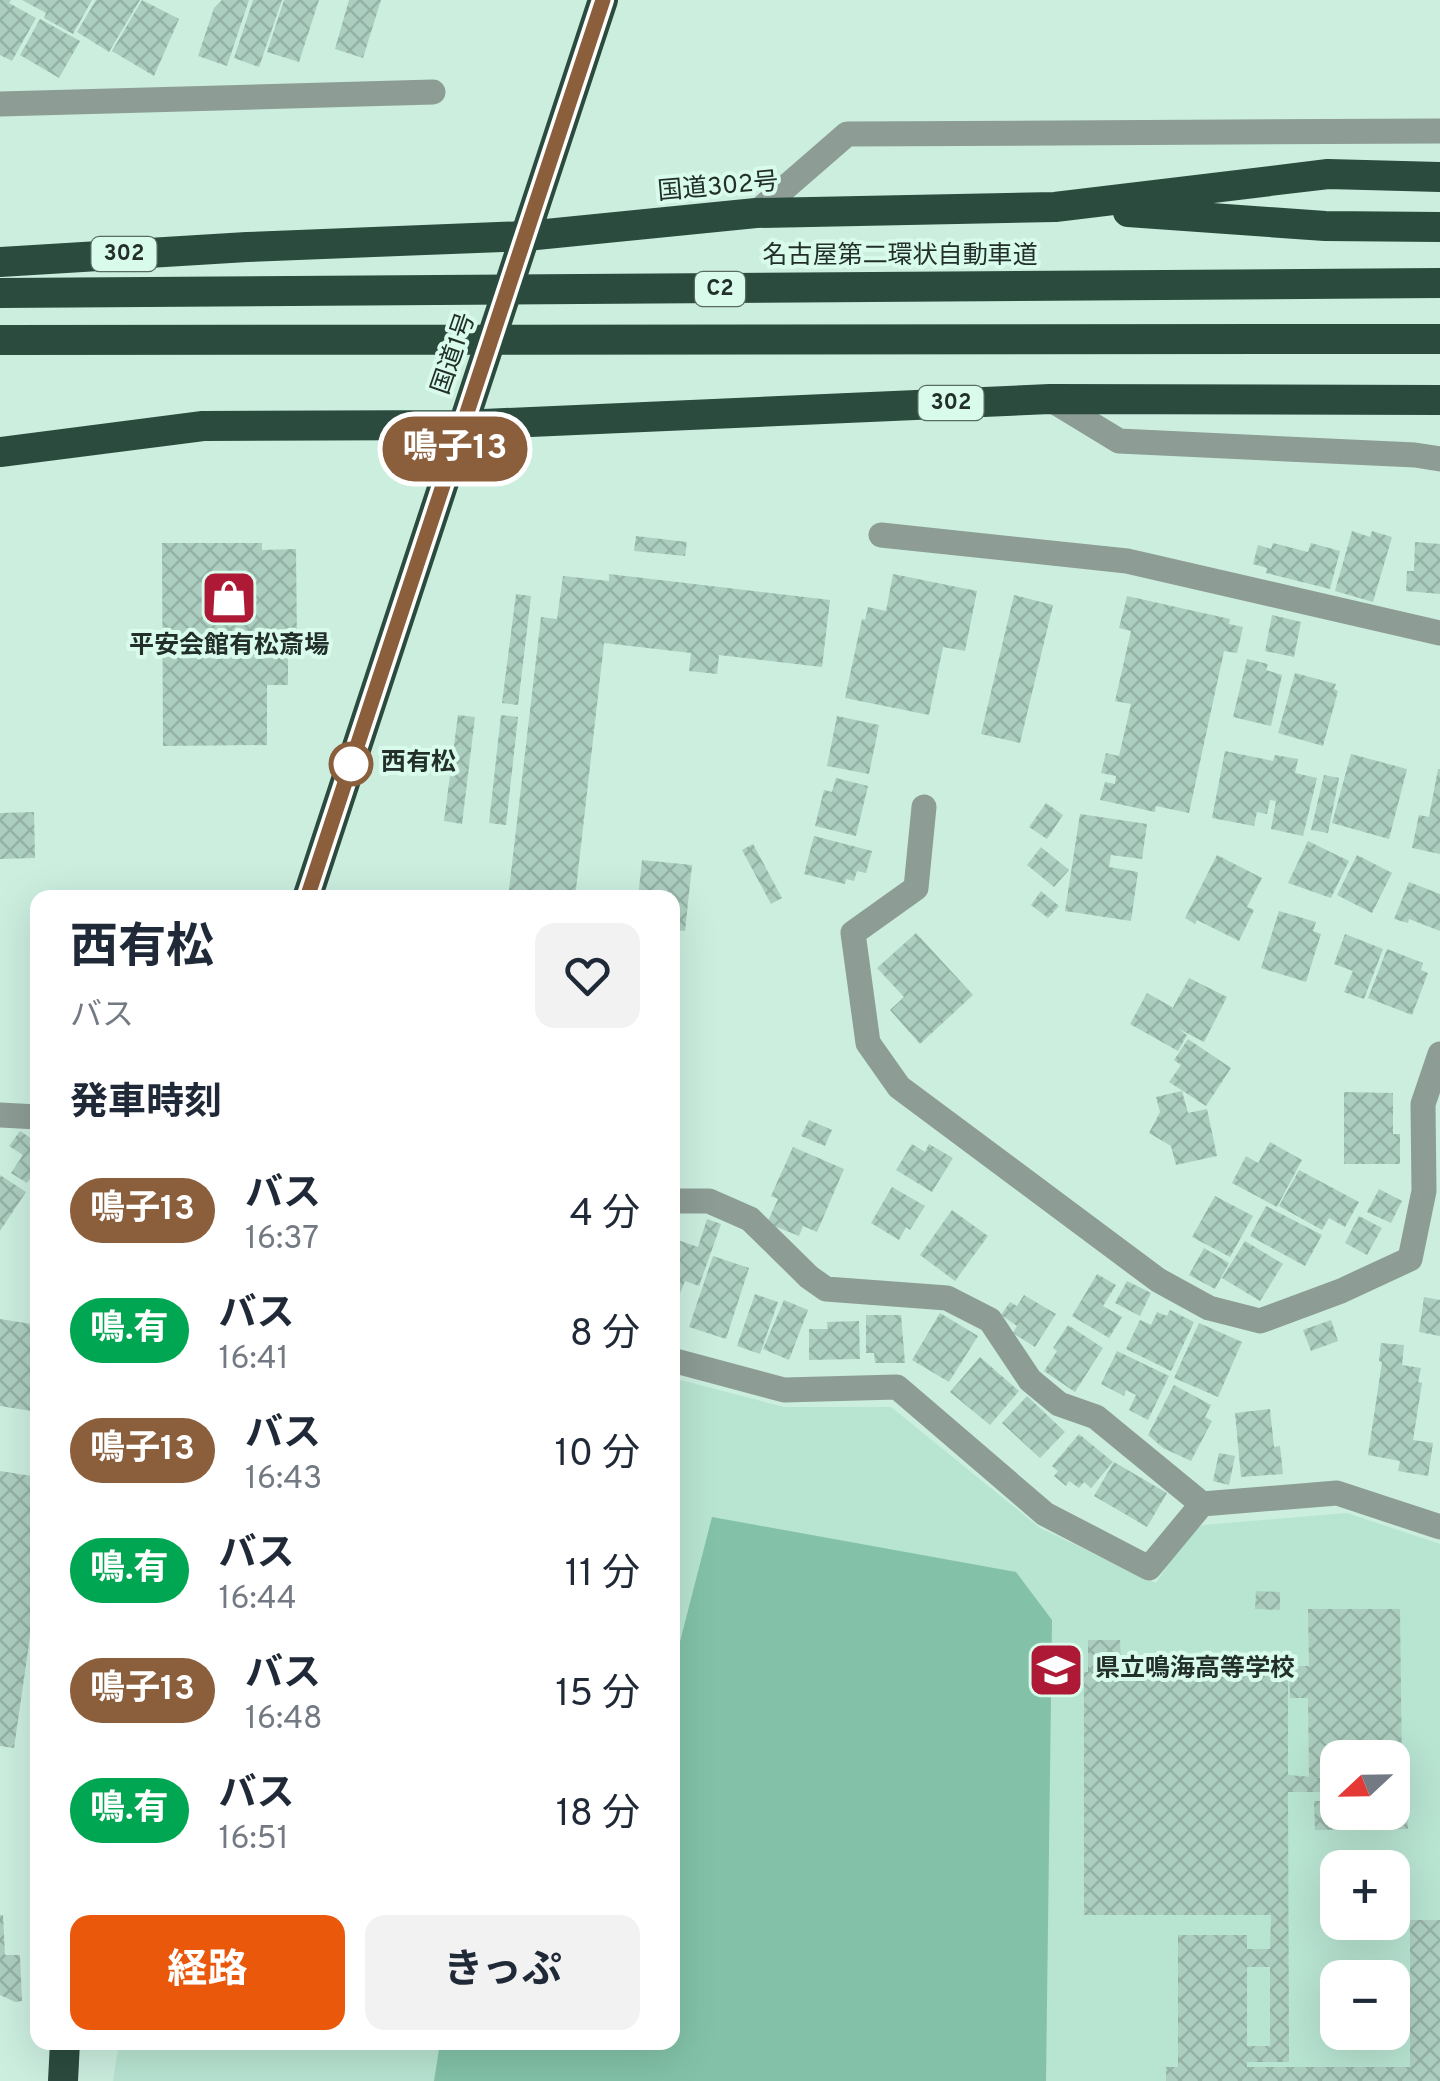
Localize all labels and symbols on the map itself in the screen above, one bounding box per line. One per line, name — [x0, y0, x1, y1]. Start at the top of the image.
street label: 国道302号 — [656, 167, 780, 209]
road number: 302 — [92, 237, 156, 271]
street label: 名古屋第二環状自動車道 — [762, 241, 1038, 273]
road number: C2 — [695, 272, 745, 306]
street label: 国道1号 — [426, 309, 484, 399]
road number: 302 — [918, 386, 984, 420]
line badge: 鳴子13 — [385, 416, 525, 482]
shop icon: 平安会館有松斎場 — [199, 568, 259, 628]
place label: 平安会館有松斎場 — [129, 631, 329, 663]
marker: 西有松 — [330, 743, 372, 785]
place label: 西有松 — [381, 748, 456, 780]
school or university icon: 県立鳴海高等学校 — [1026, 1640, 1086, 1700]
place label: 県立鳴海高等学校 — [1095, 1654, 1295, 1686]
north arrow — [1320, 1740, 1410, 1830]

